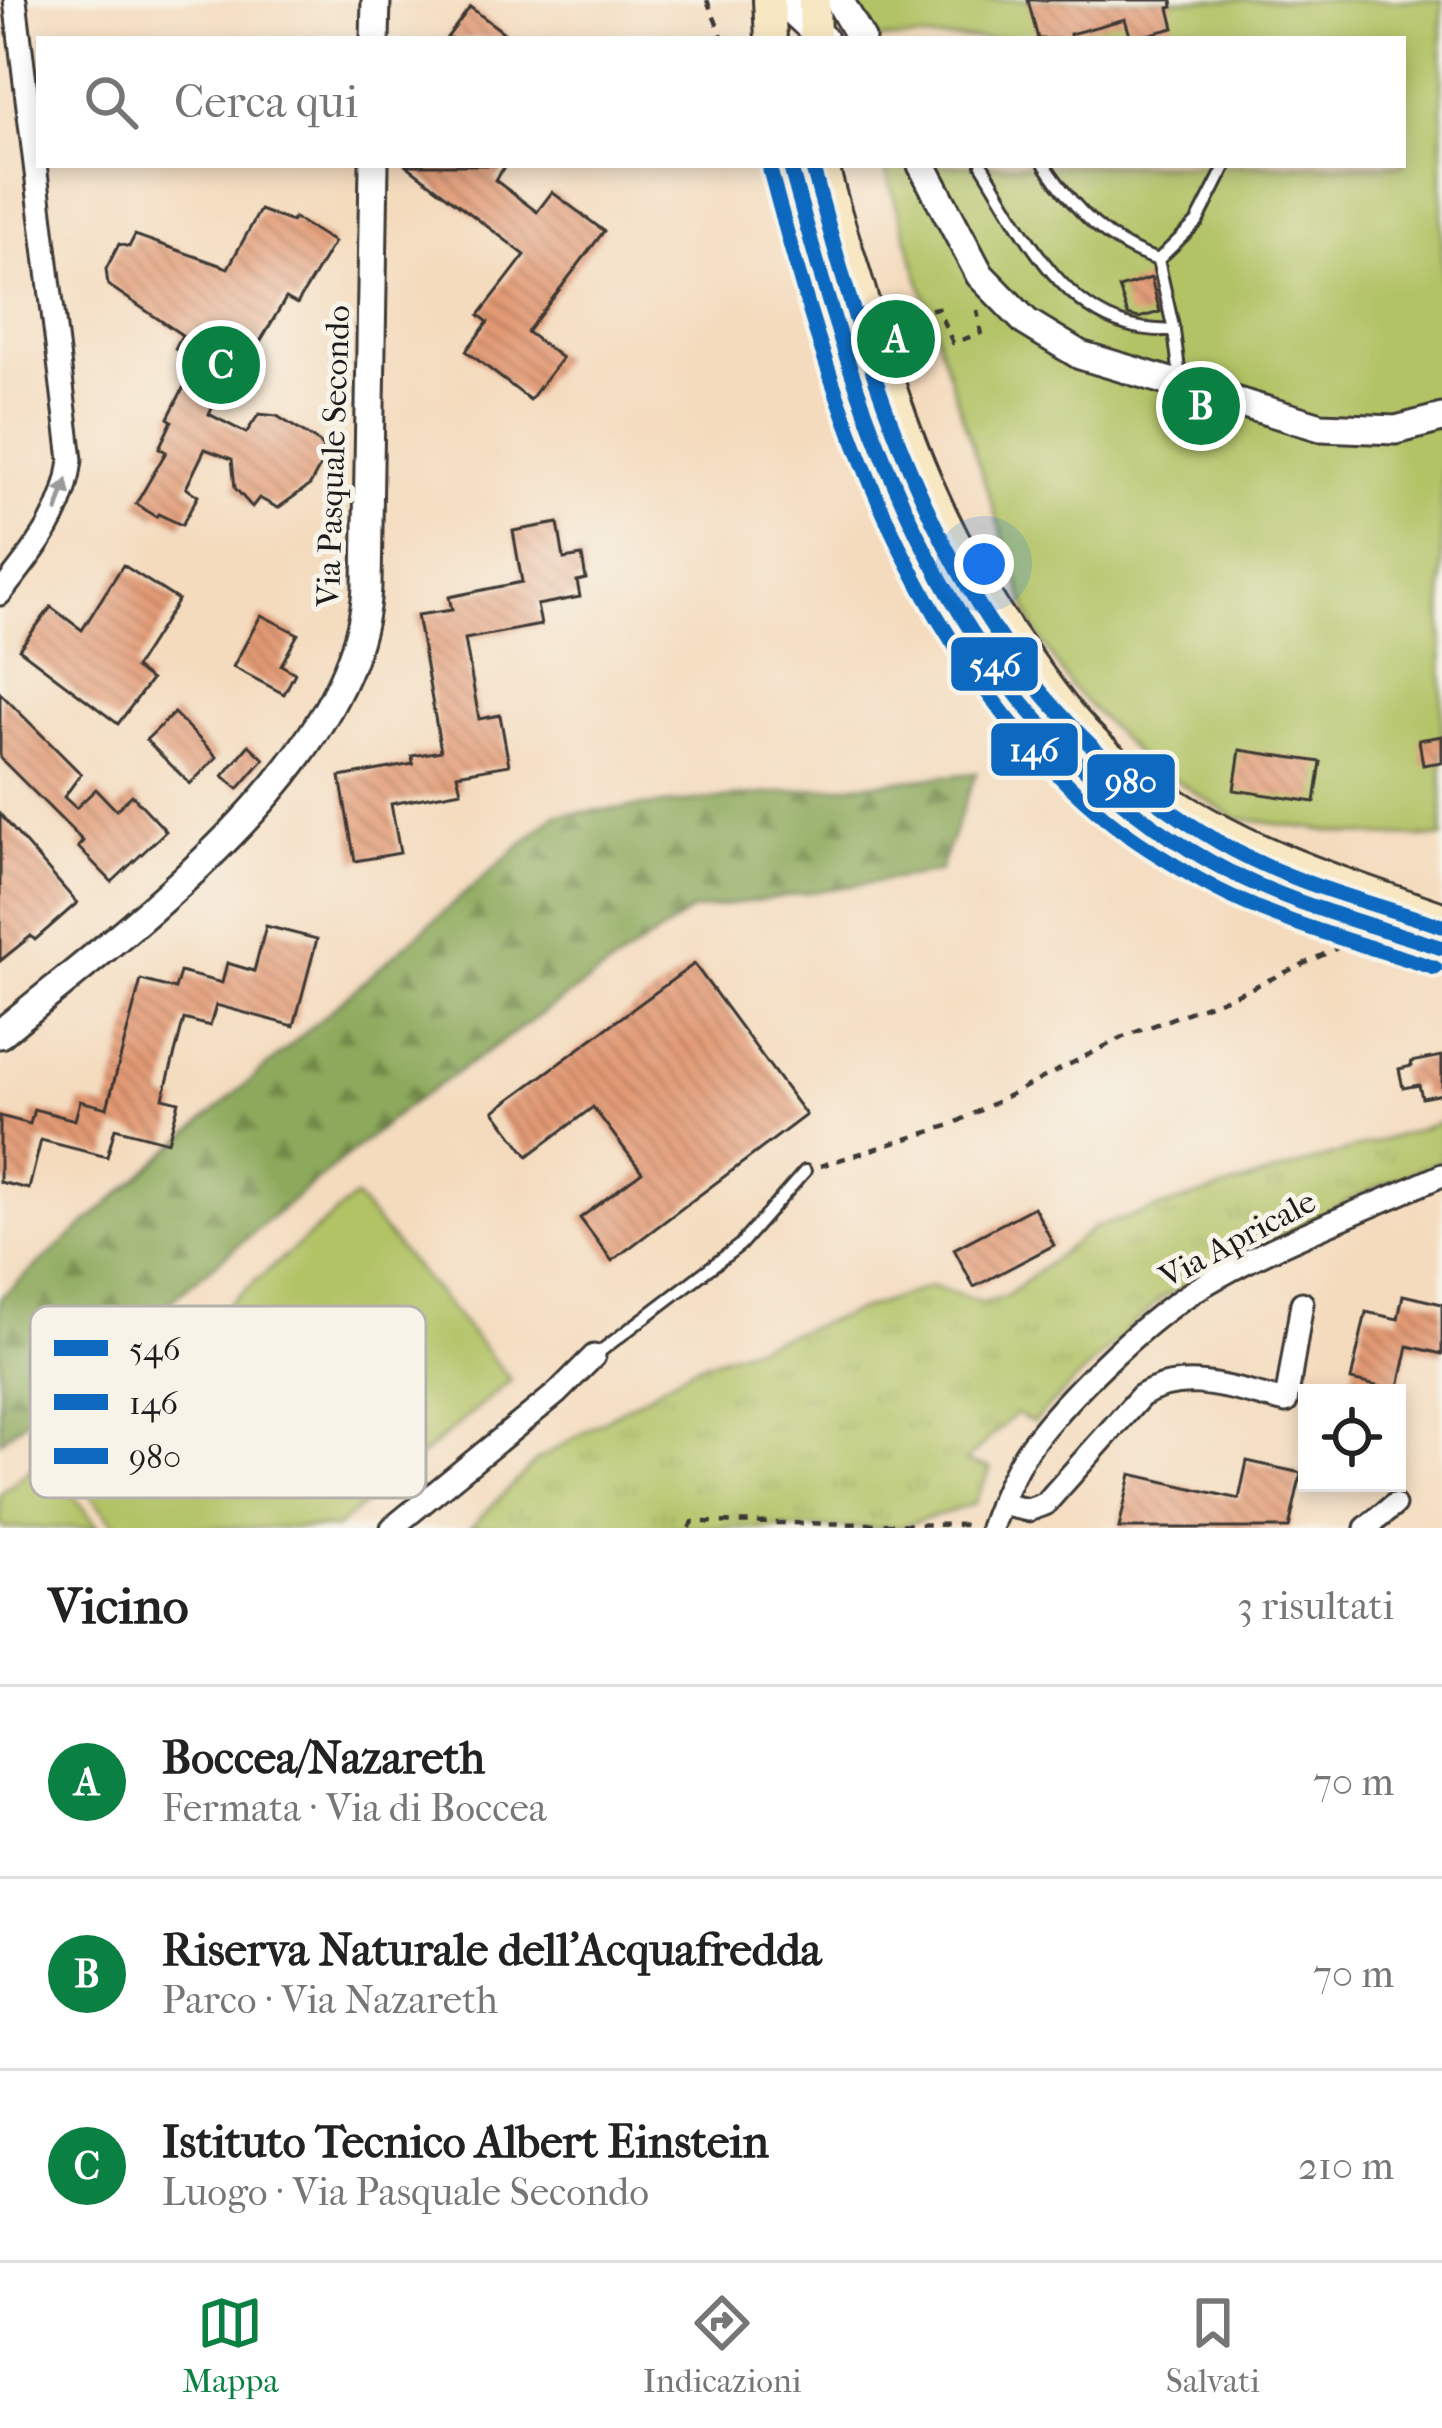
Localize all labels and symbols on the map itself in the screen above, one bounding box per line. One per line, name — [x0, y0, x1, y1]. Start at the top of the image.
pin: A — [857, 294, 935, 384]
street label: Via Pasquale Secondo — [309, 304, 358, 609]
pin: C — [182, 320, 260, 410]
pin: B — [1162, 361, 1240, 451]
one-way arrow — [54, 477, 73, 514]
your location — [954, 534, 1014, 594]
line badge: 546 — [949, 635, 1040, 693]
text: 546 — [969, 646, 1022, 686]
line badge: 146 — [989, 721, 1080, 778]
text: 146 — [1009, 731, 1060, 771]
line badge: 980 — [1085, 752, 1177, 810]
text: 980 — [1105, 763, 1157, 802]
street label: Via Apricale — [1152, 1182, 1322, 1297]
legend — [30, 1306, 426, 1498]
text: 546 — [129, 1330, 181, 1369]
text: 146 — [129, 1384, 178, 1423]
text: 980 — [129, 1438, 181, 1477]

